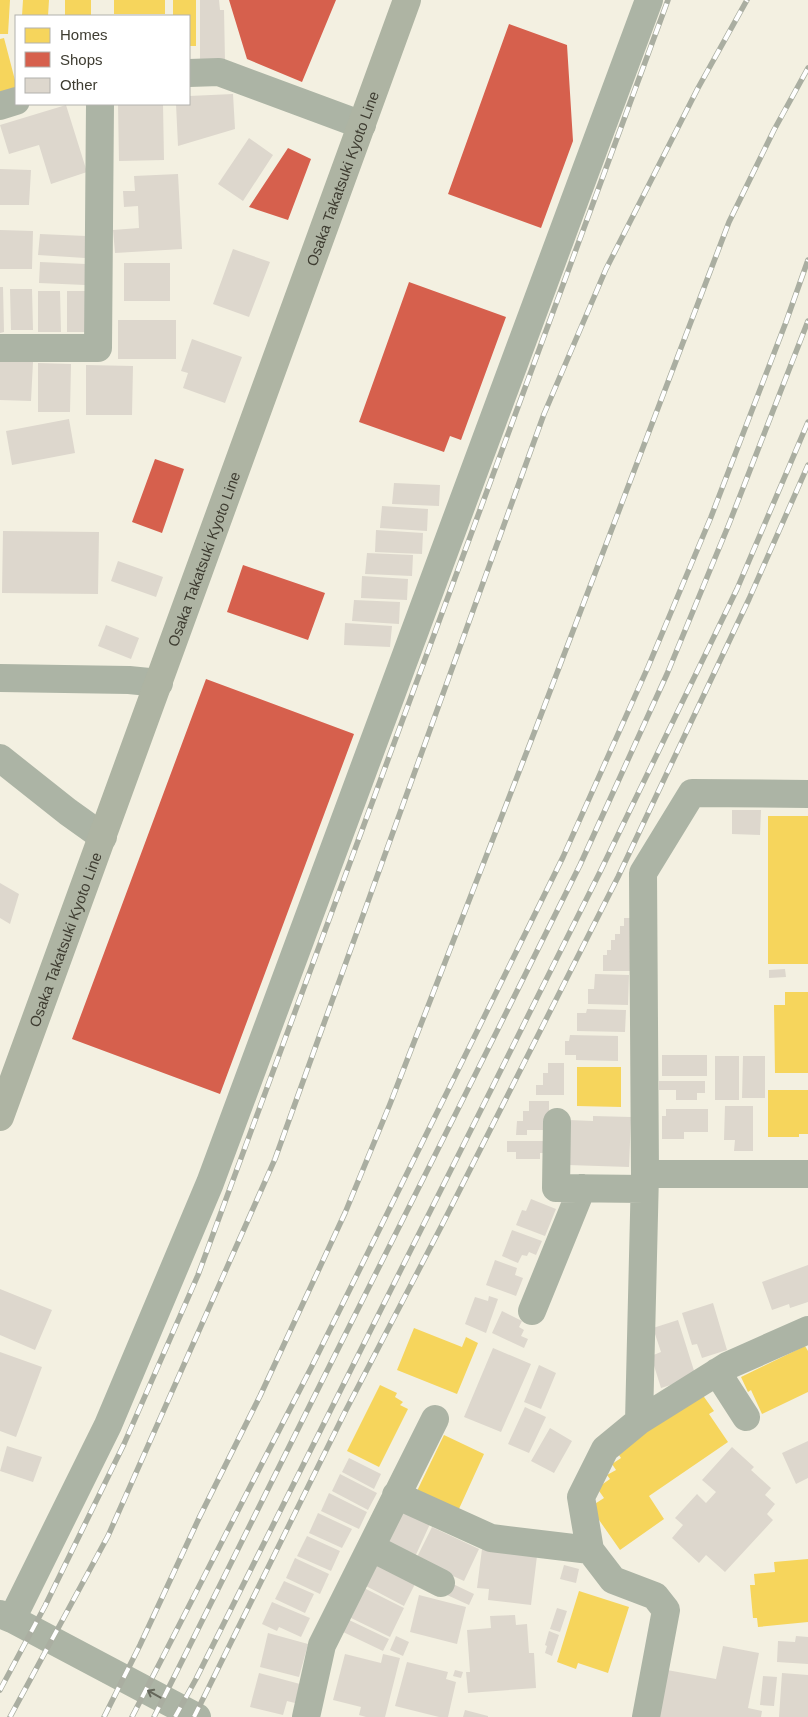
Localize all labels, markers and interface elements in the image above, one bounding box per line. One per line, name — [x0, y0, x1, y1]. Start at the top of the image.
legend — [15, 15, 190, 105]
text: Homes — [60, 26, 108, 43]
text: Shops — [60, 51, 103, 68]
text: Other — [60, 76, 98, 93]
street label: Osaka Takatsuki Kyoto Line — [302, 89, 382, 268]
street label: Osaka Takatsuki Kyoto Line — [164, 469, 243, 649]
street label: Osaka Takatsuki Kyoto Line — [25, 850, 104, 1029]
one-way arrow — [147, 1689, 162, 1698]

